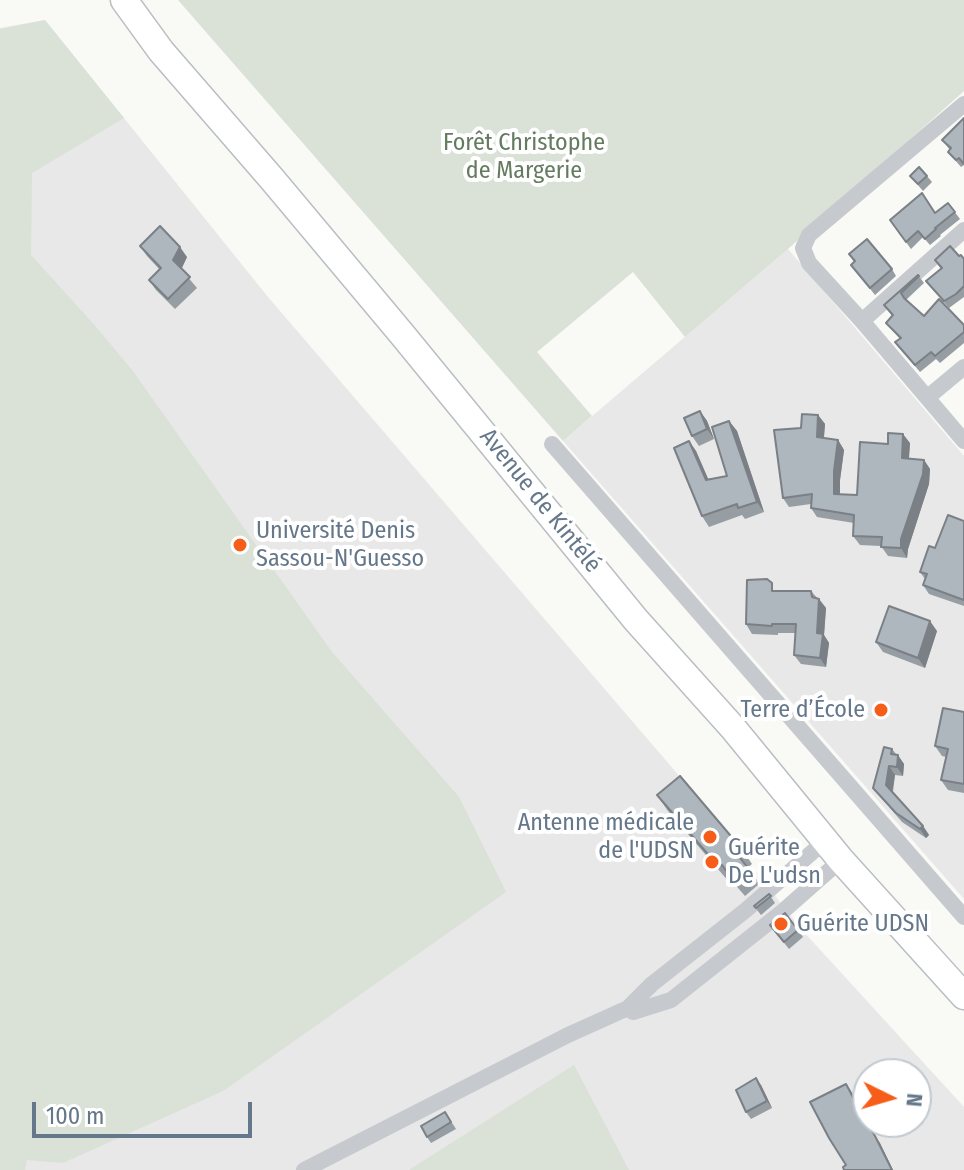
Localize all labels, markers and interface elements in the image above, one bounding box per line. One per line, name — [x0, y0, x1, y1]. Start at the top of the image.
park label: Forêt Christophe de Margerie — [443, 129, 605, 185]
street label: Avenue de Kintélé — [473, 423, 607, 579]
place label: Université Denis Sassou-N'Guesso — [256, 517, 424, 573]
marker: Université Denis Sassou-N'Guesso — [231, 536, 249, 554]
place label: Terre d’École — [741, 696, 865, 724]
marker: Terre d’École — [872, 701, 890, 719]
place label: Antenne médicale de l'UDSN — [518, 809, 694, 865]
marker: Antenne médicale de l'UDSN — [701, 828, 719, 846]
place label: Guérite De L'udsn — [728, 834, 821, 890]
marker: Guérite De L'udsn — [703, 853, 721, 871]
place label: Guérite UDSN — [797, 910, 929, 938]
marker: Guérite UDSN — [772, 915, 790, 933]
north arrow — [852, 1058, 932, 1138]
scale bar — [36, 1086, 256, 1136]
text: N — [900, 1092, 928, 1108]
text: 100 m — [46, 1102, 104, 1130]

